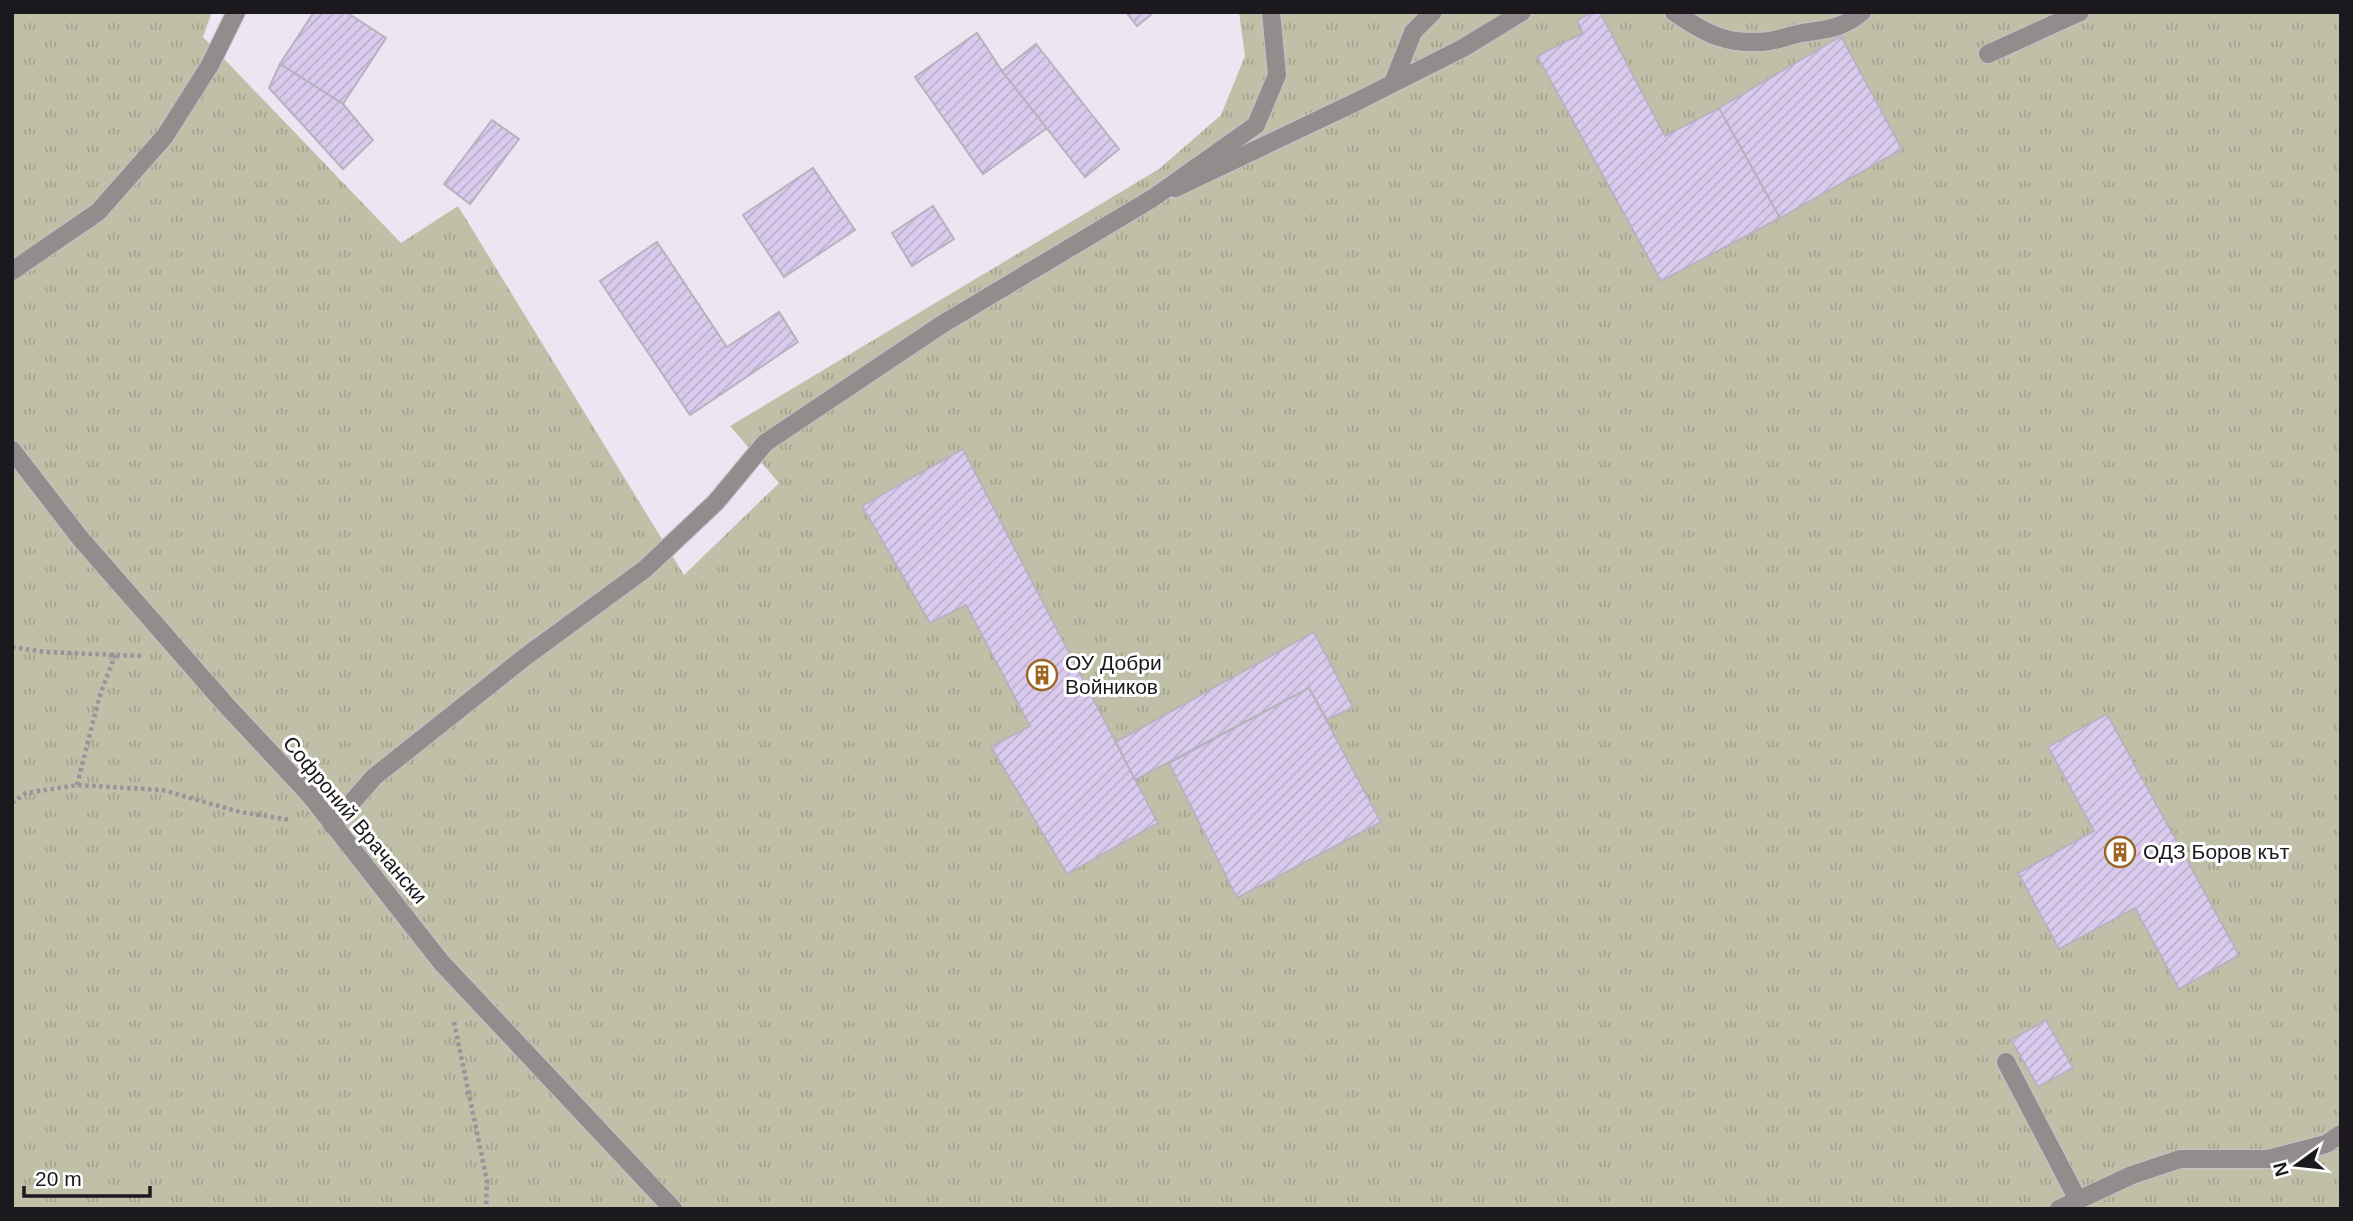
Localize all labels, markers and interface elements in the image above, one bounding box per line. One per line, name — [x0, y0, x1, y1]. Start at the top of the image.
place label: ОУ Добри Войников — [1065, 651, 1162, 698]
building icon: ОУ Добри Войников — [1025, 658, 1059, 692]
street label: Софроний Врачански — [279, 731, 432, 908]
building icon: ОДЗ Боров кът — [2103, 835, 2137, 869]
place label: ОДЗ Боров кът — [2143, 840, 2290, 863]
north arrow — [2262, 1130, 2332, 1200]
scale bar — [24, 1154, 150, 1198]
text: N — [2269, 1160, 2293, 1179]
text: 20 m — [35, 1167, 82, 1190]

